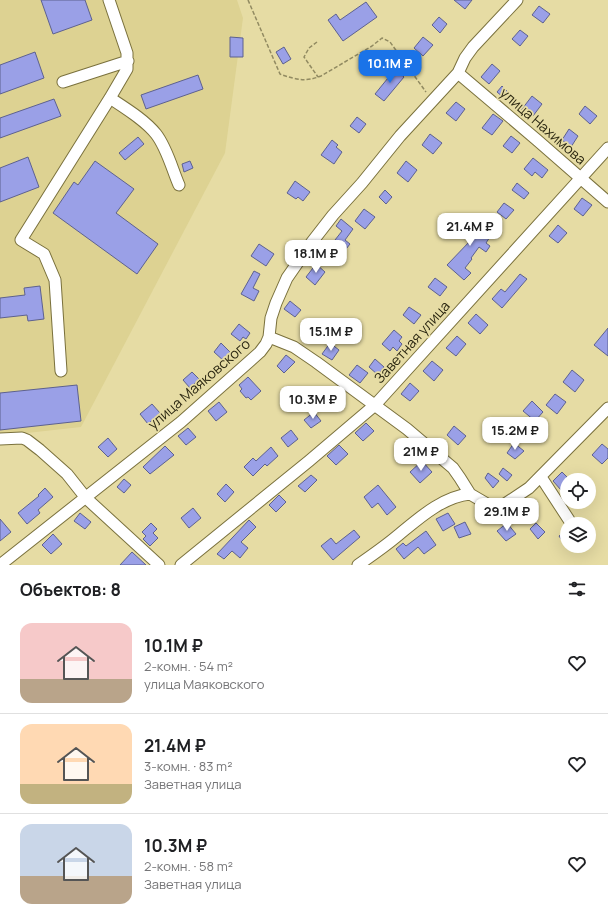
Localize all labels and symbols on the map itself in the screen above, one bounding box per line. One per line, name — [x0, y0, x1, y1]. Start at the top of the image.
pin: 10.1M ₽ — [353, 50, 427, 84]
street label: улица Нахимова — [496, 83, 590, 168]
pin: 21.4M ₽ — [433, 213, 507, 247]
pin: 18.1M ₽ — [279, 240, 353, 274]
street label: Заветная улица — [369, 296, 454, 387]
pin: 15.1M ₽ — [294, 318, 368, 352]
street label: улица Маяковского — [143, 334, 254, 433]
pin: 10.3M ₽ — [276, 386, 350, 420]
pin: 15.2M ₽ — [478, 417, 552, 451]
pin: 21M ₽ — [393, 438, 449, 472]
pin: 29.1M ₽ — [470, 498, 544, 532]

